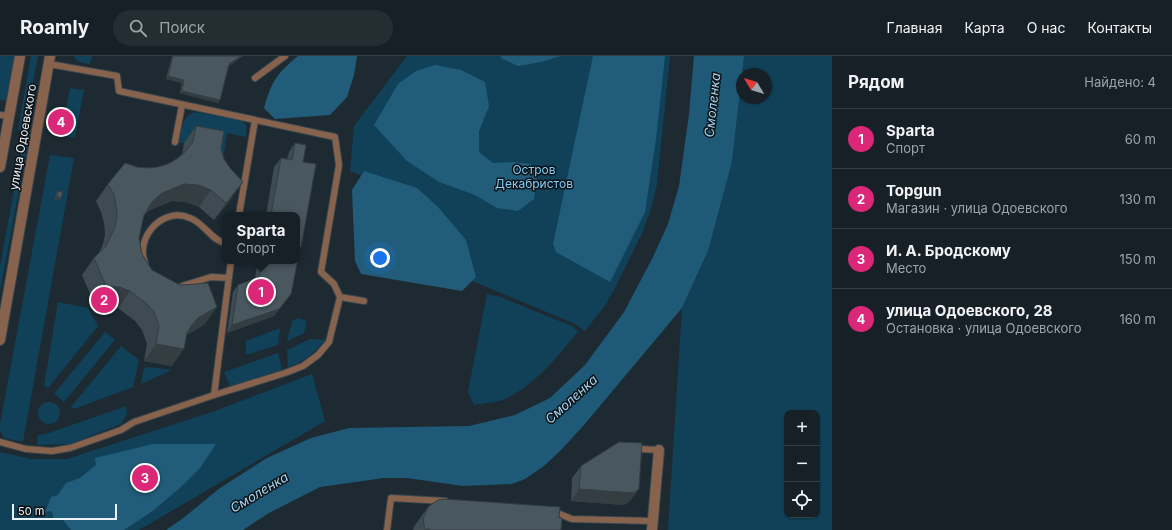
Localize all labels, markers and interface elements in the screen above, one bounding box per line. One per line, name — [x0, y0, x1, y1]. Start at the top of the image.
search box — [113, 10, 393, 46]
text: Roamly — [20, 16, 89, 39]
icon: search — [127, 17, 149, 39]
text: Поиск — [159, 18, 205, 37]
text: Главная — [887, 19, 942, 36]
text: Карта — [964, 19, 1005, 36]
text: О нас — [1027, 19, 1065, 36]
text: Контакты — [1087, 19, 1152, 36]
north arrow — [736, 68, 772, 104]
water label: Смоленка — [701, 72, 723, 138]
text: Рядом — [848, 72, 904, 92]
text: Найдено: 4 — [1084, 74, 1156, 90]
street label: улица Одоевского — [6, 83, 39, 191]
pin: 4 — [48, 107, 74, 137]
text: Sparta — [886, 121, 935, 140]
text: 1 — [858, 131, 864, 147]
text: 60 m — [1125, 131, 1156, 147]
text: Спорт — [886, 140, 925, 156]
park label: Остров Декабристов — [495, 162, 573, 191]
text: Topgun — [886, 181, 942, 200]
text: 2 — [857, 191, 865, 207]
text: 130 m — [1119, 191, 1156, 207]
text: Магазин · улица Одоевского — [886, 200, 1068, 216]
popup — [222, 212, 300, 264]
text: Sparta — [237, 221, 285, 240]
text: Спорт — [237, 240, 276, 256]
text: И. А. Бродскому — [886, 241, 1011, 260]
your location — [370, 248, 390, 268]
text: 3 — [857, 251, 865, 267]
text: 150 m — [1120, 251, 1156, 267]
text: Место — [886, 260, 926, 276]
pin: 1 — [248, 277, 274, 307]
pin: 2 — [91, 285, 117, 315]
text: улица Одоевского, 28 — [886, 301, 1053, 320]
text: 4 — [857, 311, 865, 327]
text: 160 m — [1119, 311, 1156, 327]
text: Остановка · улица Одоевского — [886, 320, 1082, 336]
water label: Смоленка — [541, 371, 601, 427]
map controls — [784, 410, 820, 518]
button: + — [784, 410, 820, 446]
button: − — [784, 446, 820, 482]
pin: 3 — [132, 463, 158, 493]
water label: Смоленка — [227, 468, 291, 516]
button: locate — [784, 482, 820, 518]
scale bar — [12, 502, 117, 521]
text: 50 m — [18, 504, 44, 518]

